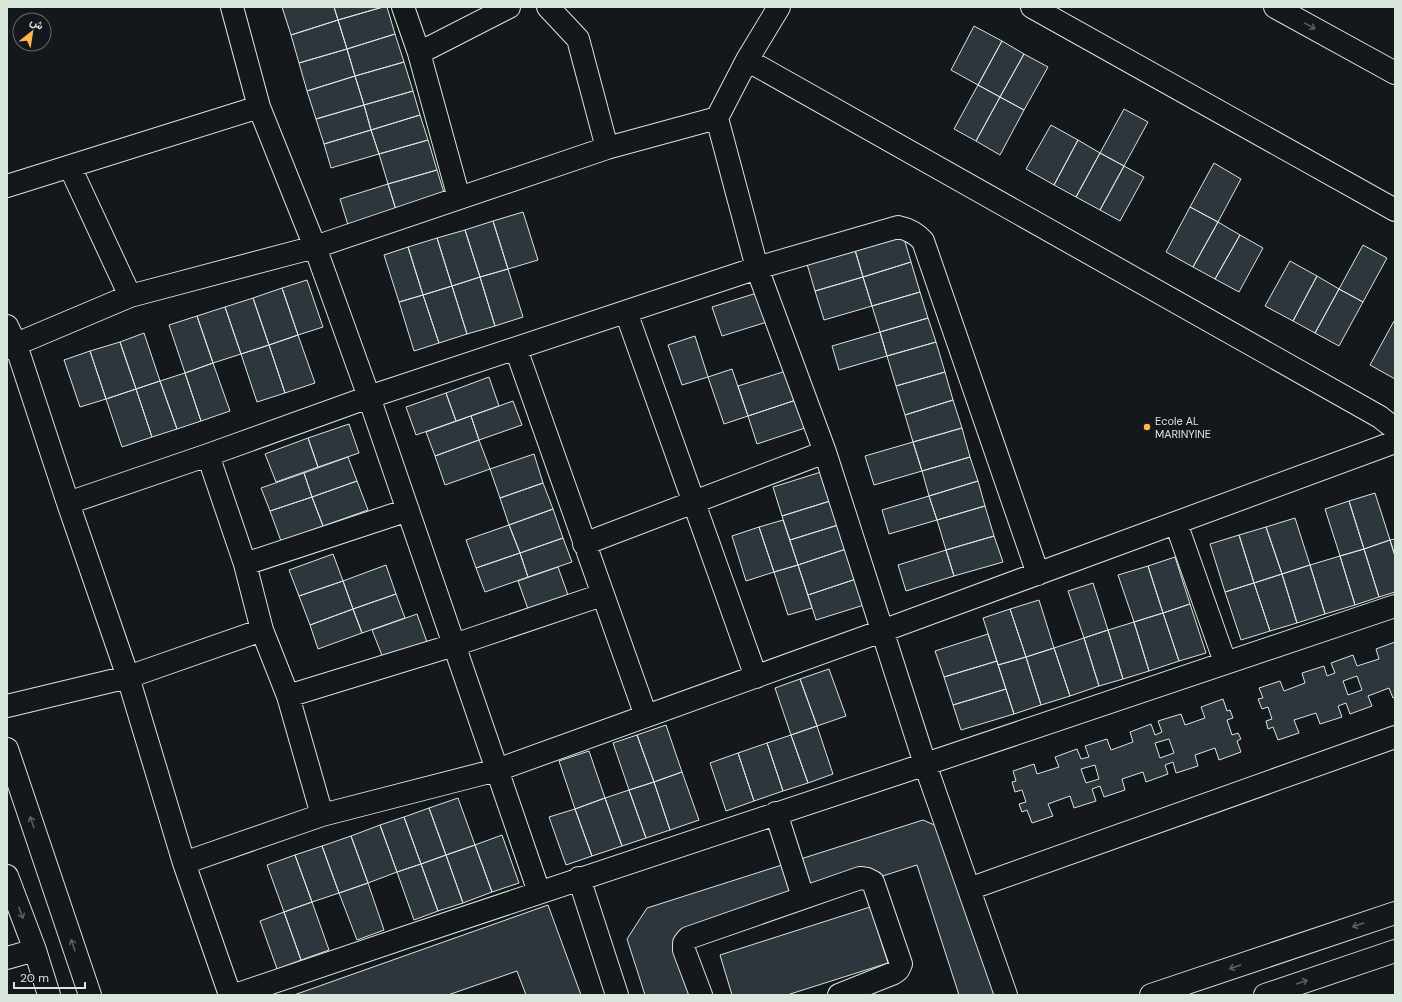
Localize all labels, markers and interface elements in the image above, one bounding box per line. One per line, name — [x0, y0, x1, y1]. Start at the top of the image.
north arrow — [12, 12, 52, 52]
text: ش — [28, 14, 46, 33]
one-way arrow — [1303, 23, 1315, 30]
place label: Ecole AL MARINYINE — [1155, 414, 1211, 441]
marker: Ecole AL MARINYINE — [1142, 422, 1152, 432]
one-way arrow — [27, 816, 35, 828]
one-way arrow — [17, 906, 25, 918]
one-way arrow — [1352, 922, 1364, 930]
one-way arrow — [69, 939, 77, 951]
scale bar — [14, 964, 85, 990]
one-way arrow — [1228, 964, 1241, 971]
text: 20 m — [20, 970, 49, 986]
one-way arrow — [1296, 978, 1308, 986]

